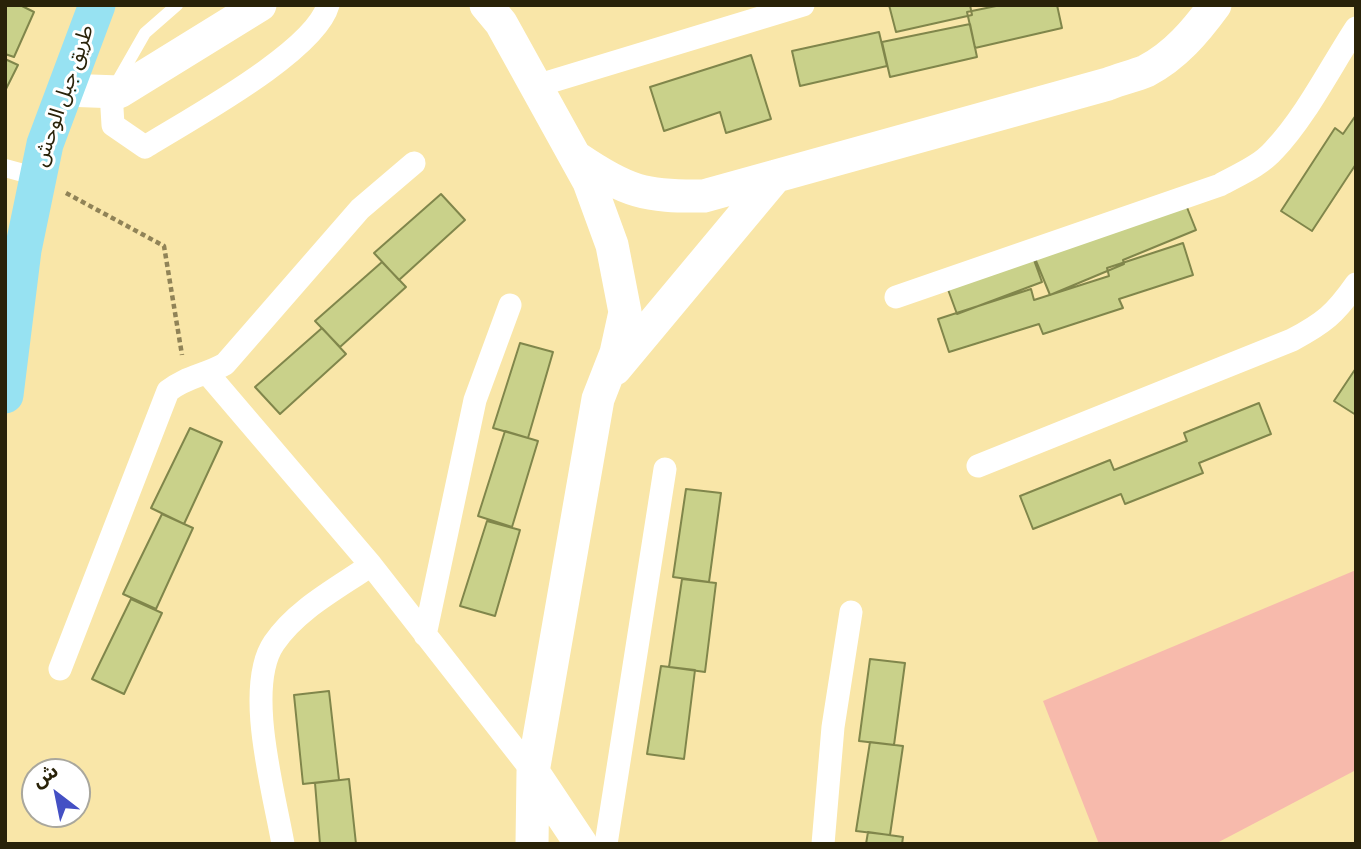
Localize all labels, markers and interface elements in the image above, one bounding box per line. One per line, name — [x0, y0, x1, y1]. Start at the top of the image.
street label: طريق جبل الوحش — [29, 22, 101, 170]
north arrow — [21, 758, 91, 828]
text: ش — [27, 758, 64, 795]

